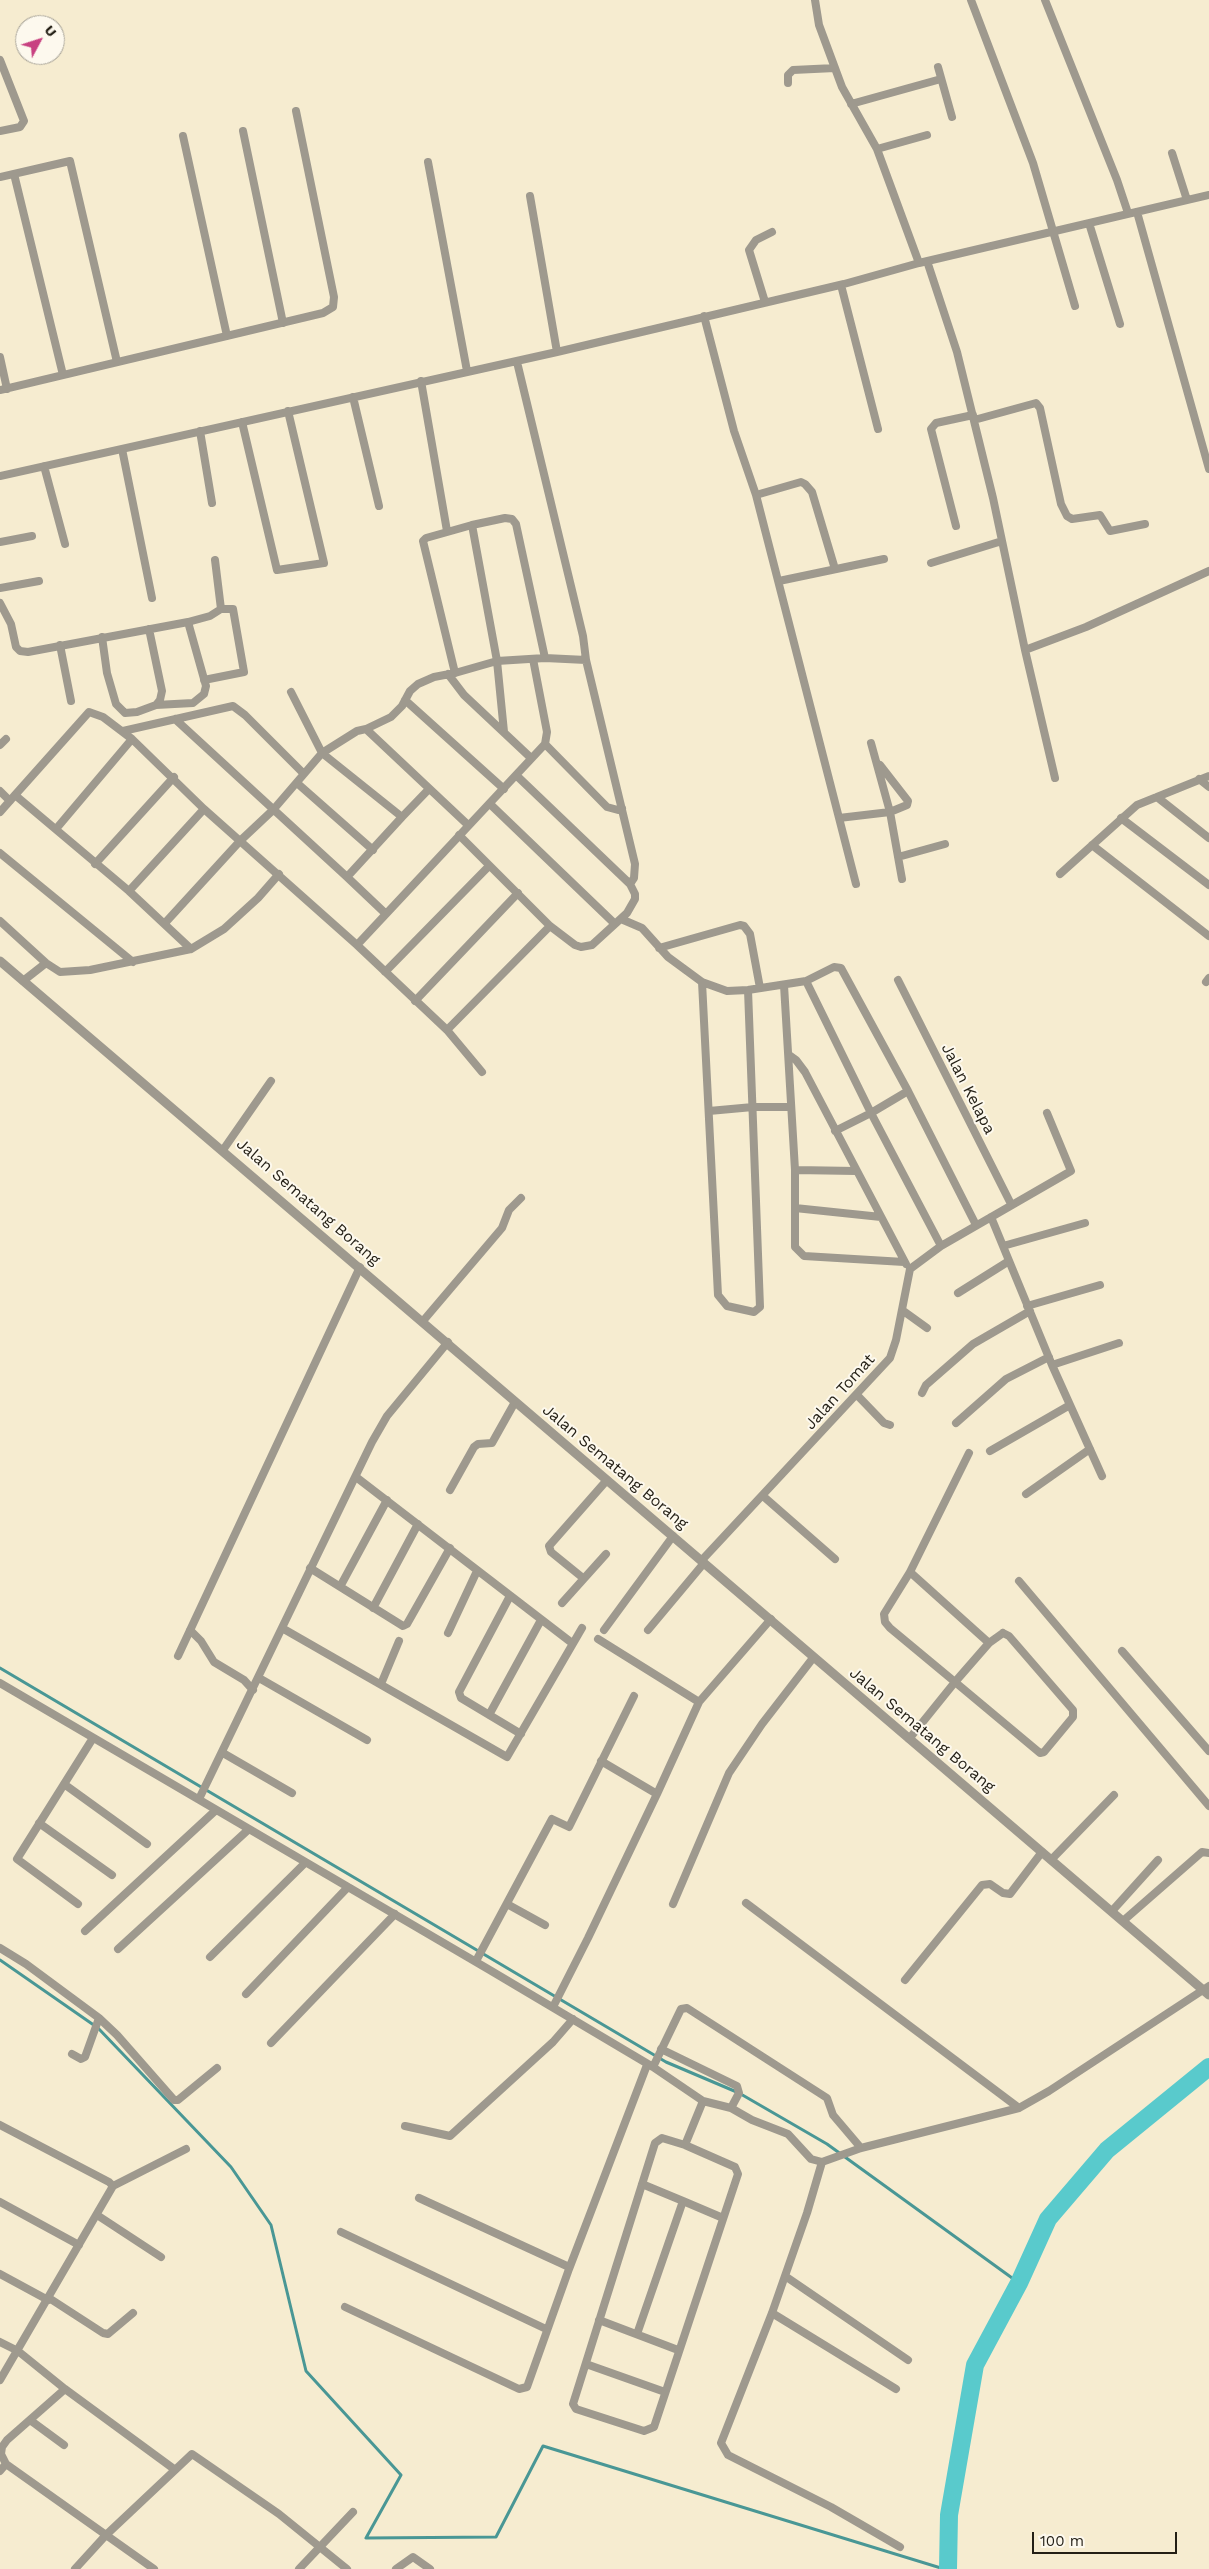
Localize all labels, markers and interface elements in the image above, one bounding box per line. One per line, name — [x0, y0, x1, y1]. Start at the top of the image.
north arrow — [15, 15, 65, 65]
text: U — [41, 22, 60, 40]
street label: Jalan Kelapa — [937, 1040, 999, 1138]
street label: Jalan Sematang Borang — [232, 1134, 384, 1270]
street label: Jalan Tomat — [801, 1350, 879, 1434]
street label: Jalan Sematang Borang — [538, 1400, 692, 1534]
street label: Jalan Sematang Borang — [845, 1663, 999, 1797]
scale bar — [1034, 2522, 1179, 2554]
text: 100 m — [1040, 2532, 1084, 2550]

